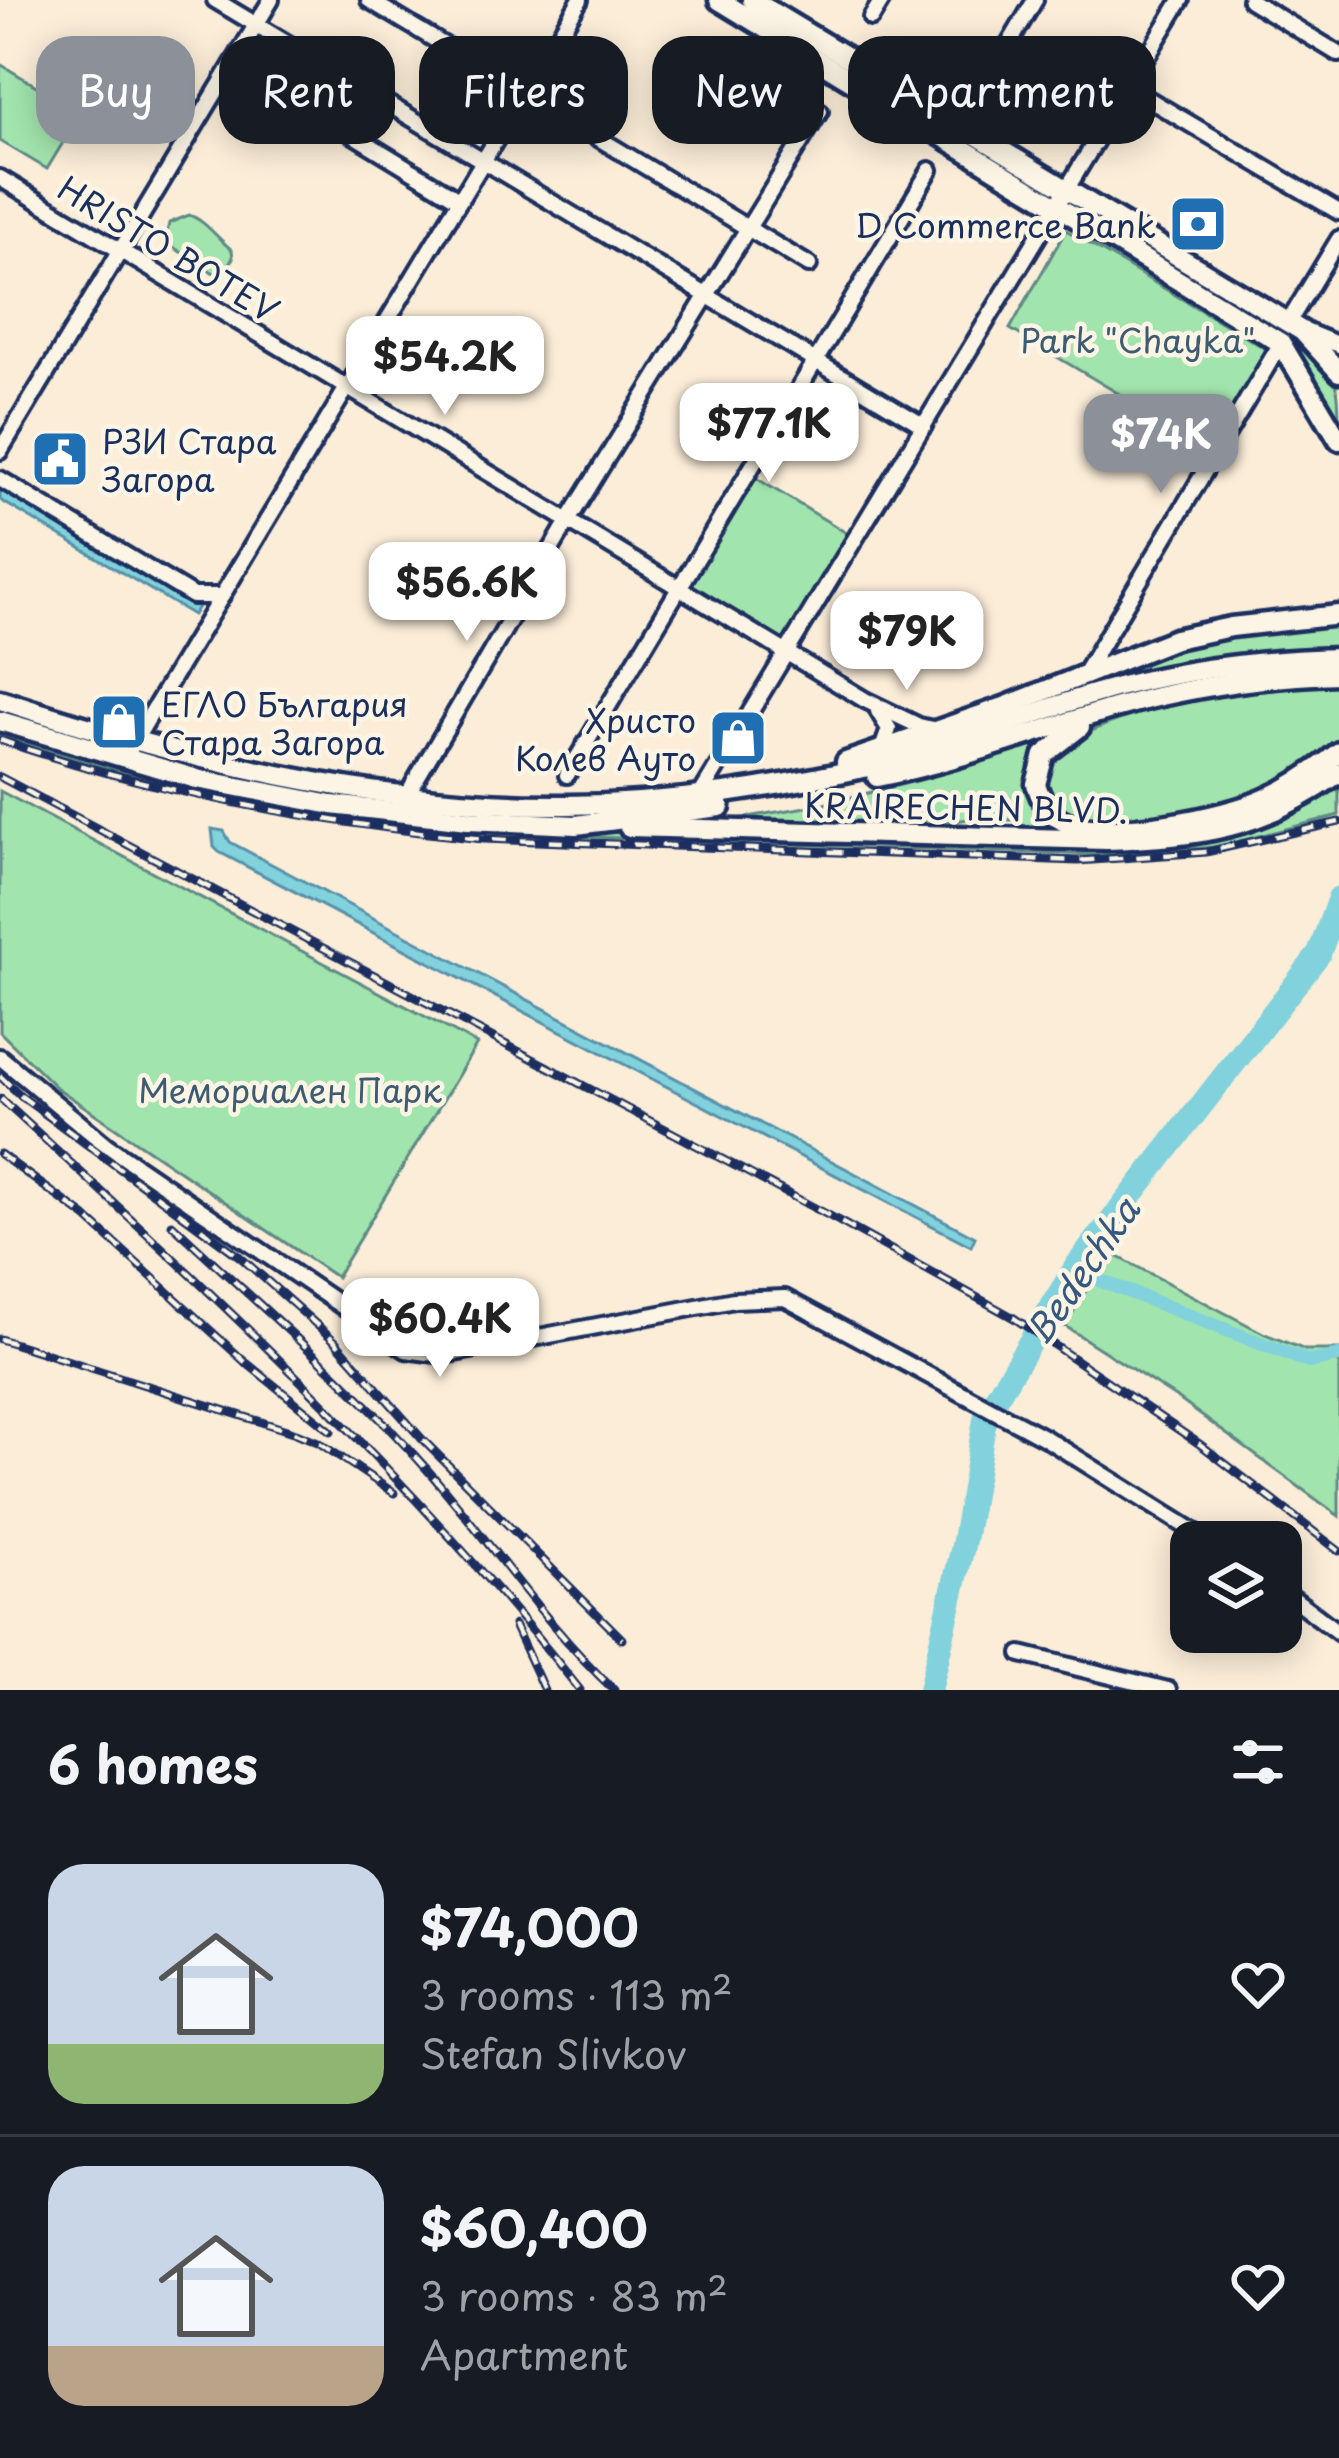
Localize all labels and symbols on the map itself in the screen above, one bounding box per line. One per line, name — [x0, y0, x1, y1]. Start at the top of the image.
street label: HRISTO BOTEV — [49, 162, 289, 334]
bank icon: D Commerce Bank — [1167, 193, 1229, 255]
place label: D Commerce Bank — [855, 199, 1156, 249]
park label: Park "Chayka" — [1020, 314, 1256, 364]
pin: $54.2K — [347, 316, 543, 418]
pin: $77.1K — [671, 383, 867, 485]
pin: $74K — [1090, 394, 1232, 496]
place label: РЗИ Стара Загора — [102, 415, 277, 503]
public building icon: РЗИ Стара Загора — [29, 428, 91, 490]
pin: $56.6K — [369, 542, 565, 644]
pin: $79K — [836, 591, 978, 693]
place label: ЕГЛО България Стара Загора — [161, 678, 408, 766]
shop icon: ЕГЛО България Стара Загора — [88, 691, 150, 753]
place label: Христо Колев Ауто — [515, 694, 696, 782]
shop icon: Христо Колев Ауто — [707, 707, 769, 769]
street label: KRAIRECHEN BLVD. — [804, 778, 1128, 834]
park label: Мемориален Парк — [138, 1064, 442, 1114]
water label: Bedechka — [1011, 1184, 1152, 1354]
pin: $60.4K — [342, 1278, 538, 1380]

